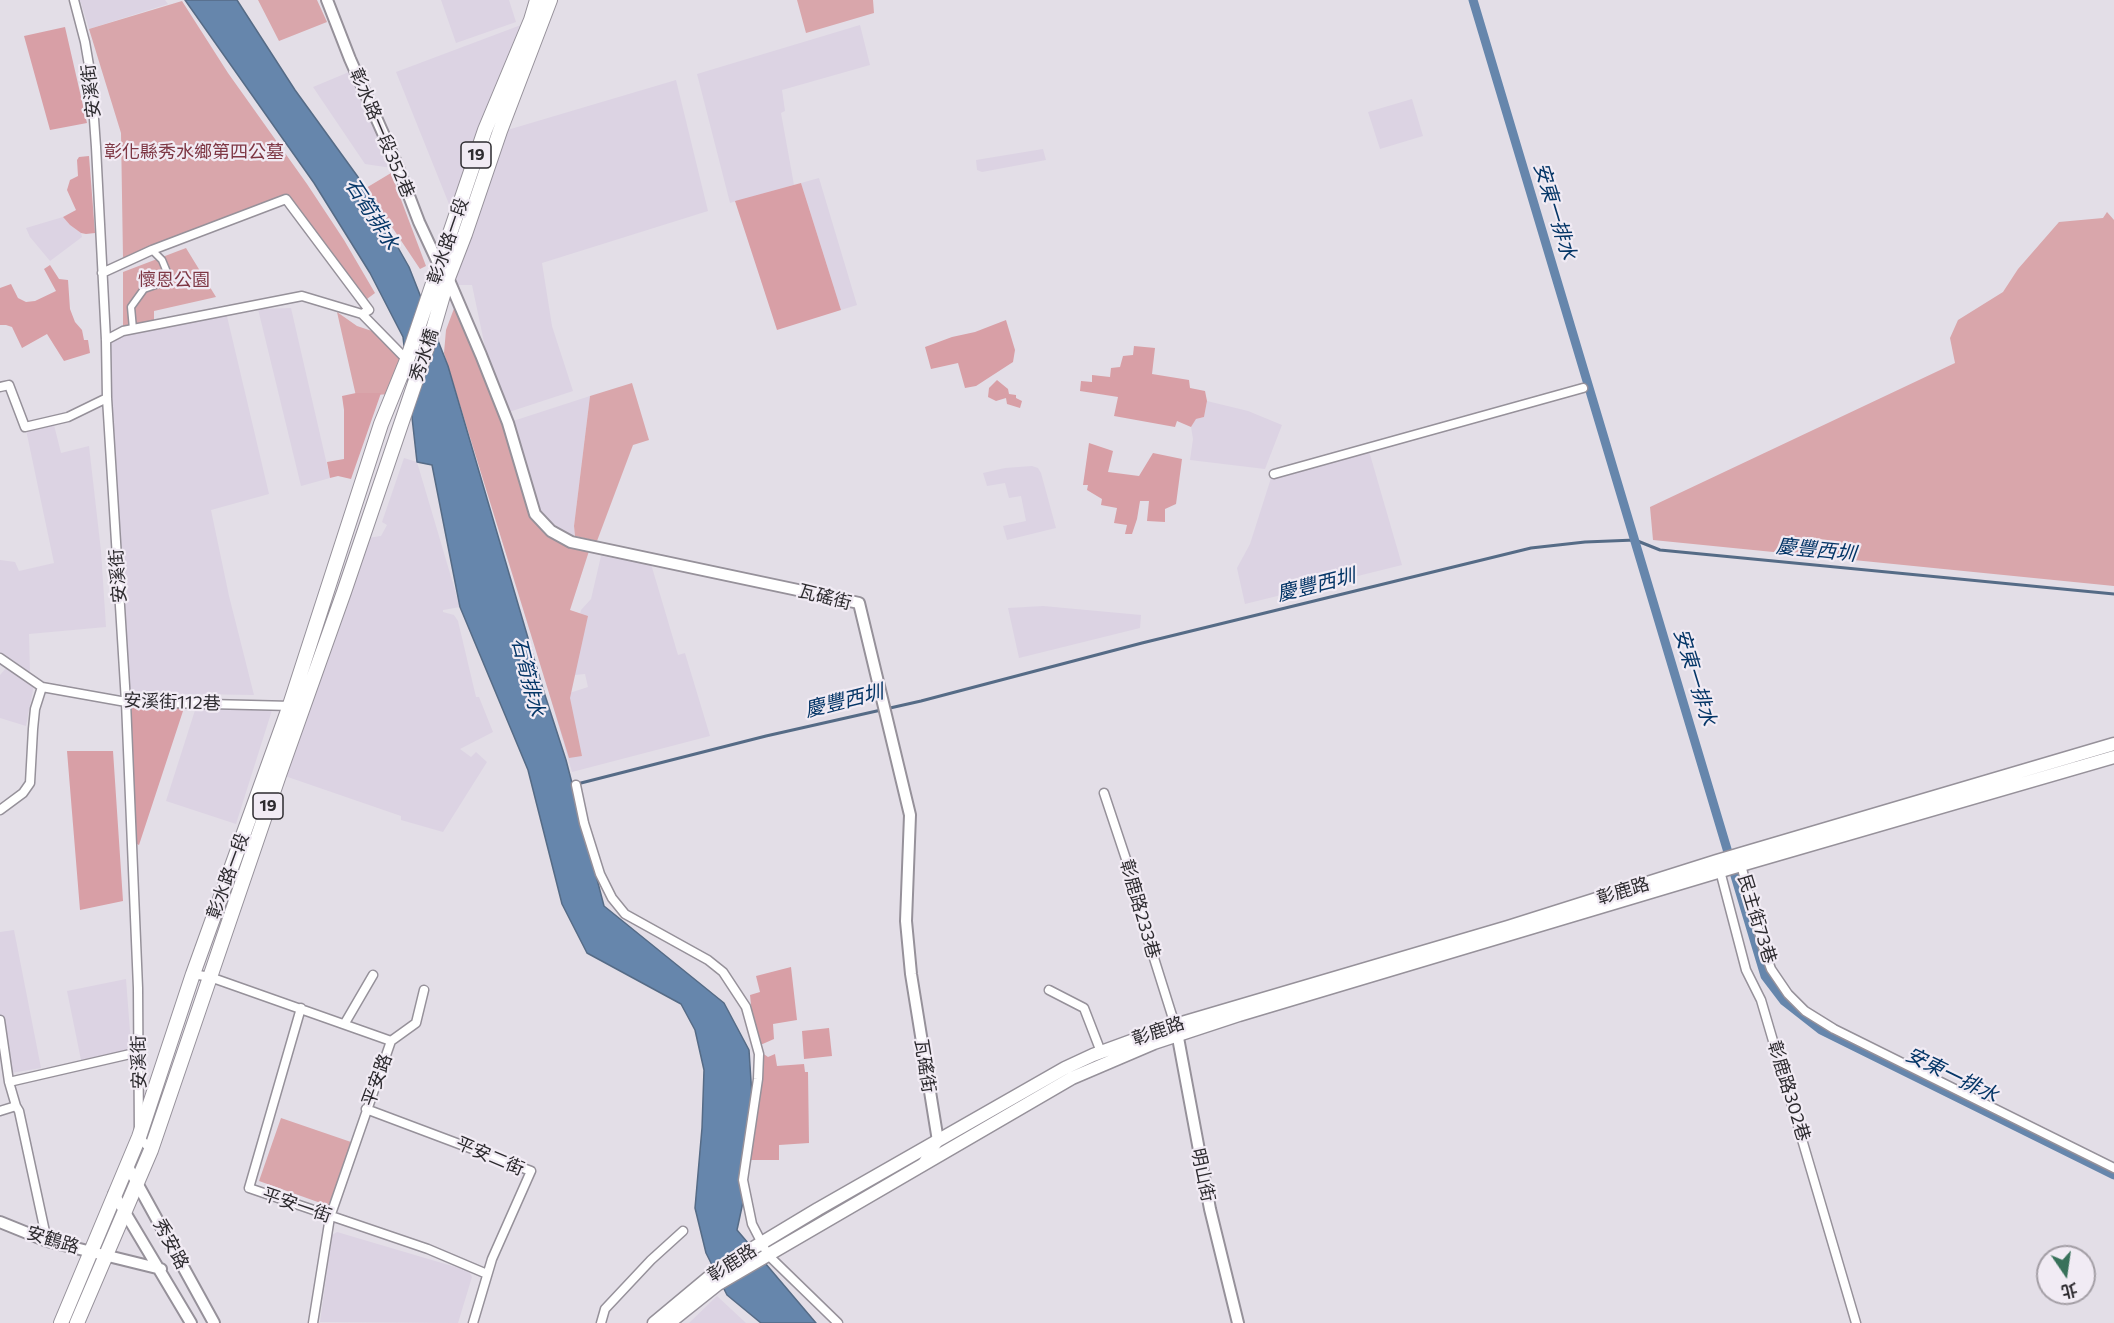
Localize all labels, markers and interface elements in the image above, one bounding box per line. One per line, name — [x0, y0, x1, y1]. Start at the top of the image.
street label: 安溪街 — [77, 63, 105, 119]
street label: 彰水路一段352巷 — [345, 65, 419, 201]
park label: 彰化縣秀水鄉第四公墓 — [104, 141, 284, 163]
road number: 19 — [461, 142, 491, 168]
water label: 安東一排水 — [1529, 160, 1581, 262]
water label: 石筍排水 — [340, 174, 404, 254]
street label: 彰水路一段 — [423, 195, 473, 287]
park label: 懷恩公園 — [138, 269, 210, 291]
street label: 秀水橋 — [405, 326, 443, 384]
water label: 慶豐西圳 — [1775, 534, 1857, 566]
street label: 安溪街 — [105, 548, 131, 604]
water label: 慶豐西圳 — [1274, 564, 1358, 606]
street label: 瓦磘街 — [796, 580, 854, 614]
water label: 安東一排水 — [1669, 626, 1721, 728]
water label: 石筍排水 — [507, 635, 549, 719]
water label: 慶豐西圳 — [802, 680, 886, 722]
street label: 安溪街112巷 — [123, 690, 221, 714]
road number: 19 — [253, 793, 283, 819]
street label: 彰水路一段 — [202, 830, 254, 922]
street label: 彰鹿路233巷 — [1115, 857, 1165, 961]
street label: 民主街73巷 — [1733, 872, 1781, 966]
street label: 彰鹿路 — [1594, 873, 1652, 909]
street label: 彰鹿路 — [1129, 1012, 1187, 1050]
street label: 安溪街 — [128, 1035, 150, 1089]
street label: 瓦磘街 — [910, 1038, 940, 1094]
street label: 彰鹿路302巷 — [1763, 1038, 1815, 1144]
water label: 安東一排水 — [1902, 1042, 2002, 1108]
street label: 平安路 — [358, 1051, 396, 1109]
street label: 平安二街 — [453, 1132, 527, 1180]
street label: 明山街 — [1187, 1146, 1219, 1204]
street label: 平安一街 — [259, 1183, 335, 1227]
street label: 秀安路 — [149, 1215, 193, 1273]
street label: 安鶴路 — [24, 1222, 82, 1258]
street label: 彰鹿路 — [703, 1240, 761, 1286]
north arrow — [2036, 1245, 2096, 1305]
text: 北 — [2060, 1280, 2080, 1302]

